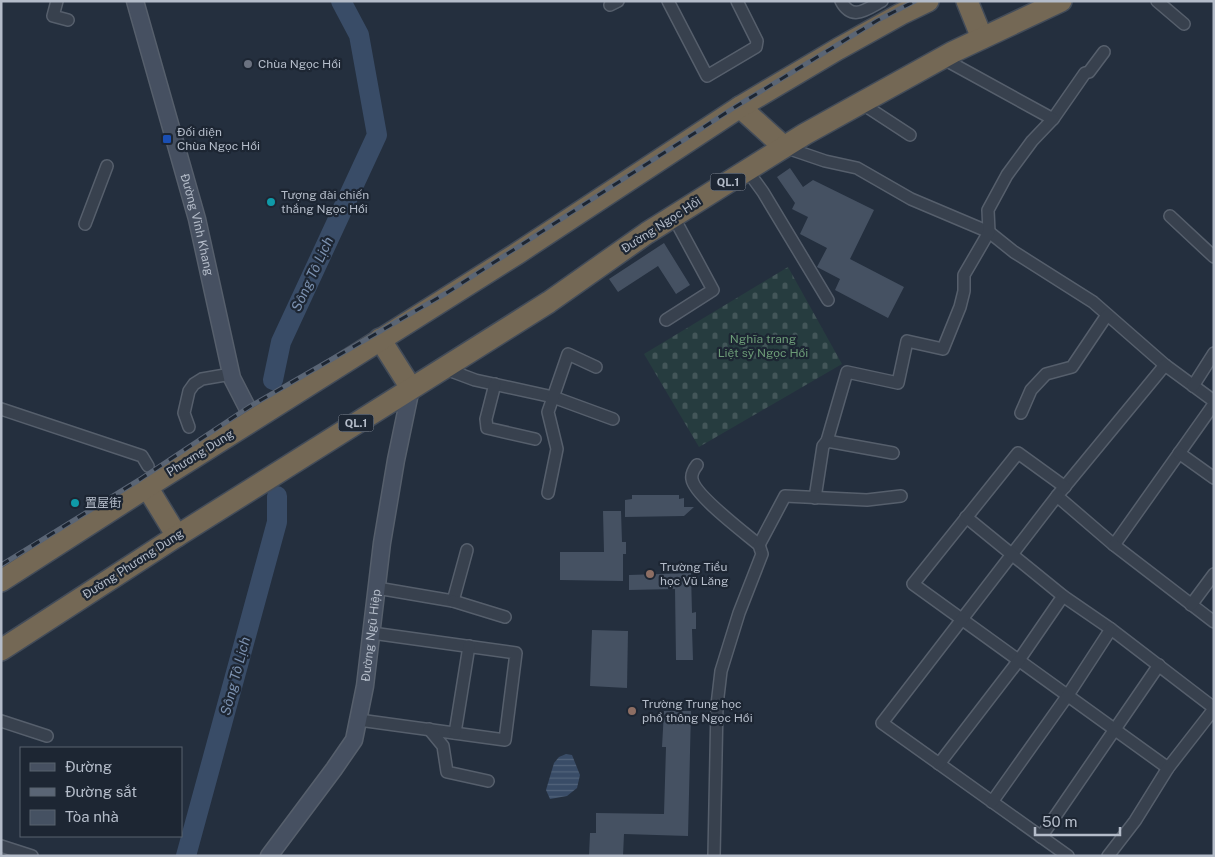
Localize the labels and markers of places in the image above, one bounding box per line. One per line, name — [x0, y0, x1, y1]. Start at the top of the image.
place label: Chùa Ngọc Hồi — [258, 57, 341, 71]
marker: Chùa Ngọc Hồi — [242, 58, 254, 70]
place label: Đối diện Chùa Ngọc Hồi — [177, 125, 260, 153]
marker: Đối diện Chùa Ngọc Hồi — [161, 133, 173, 145]
place label: Tượng đài chiến thắng Ngọc Hồi — [281, 188, 369, 216]
marker: Tượng đài chiến thắng Ngọc Hồi — [265, 196, 277, 208]
place label: 置屋街 — [85, 496, 121, 510]
marker: 置屋街 — [69, 497, 81, 509]
place label: Trường Tiểu học Vũ Lăng — [660, 560, 729, 588]
marker: Trường Tiểu học Vũ Lăng — [644, 568, 656, 580]
place label: Trường Trung học phổ thông Ngọc Hồi — [642, 697, 753, 725]
marker: Trường Trung học phổ thông Ngọc Hồi — [626, 705, 638, 717]

